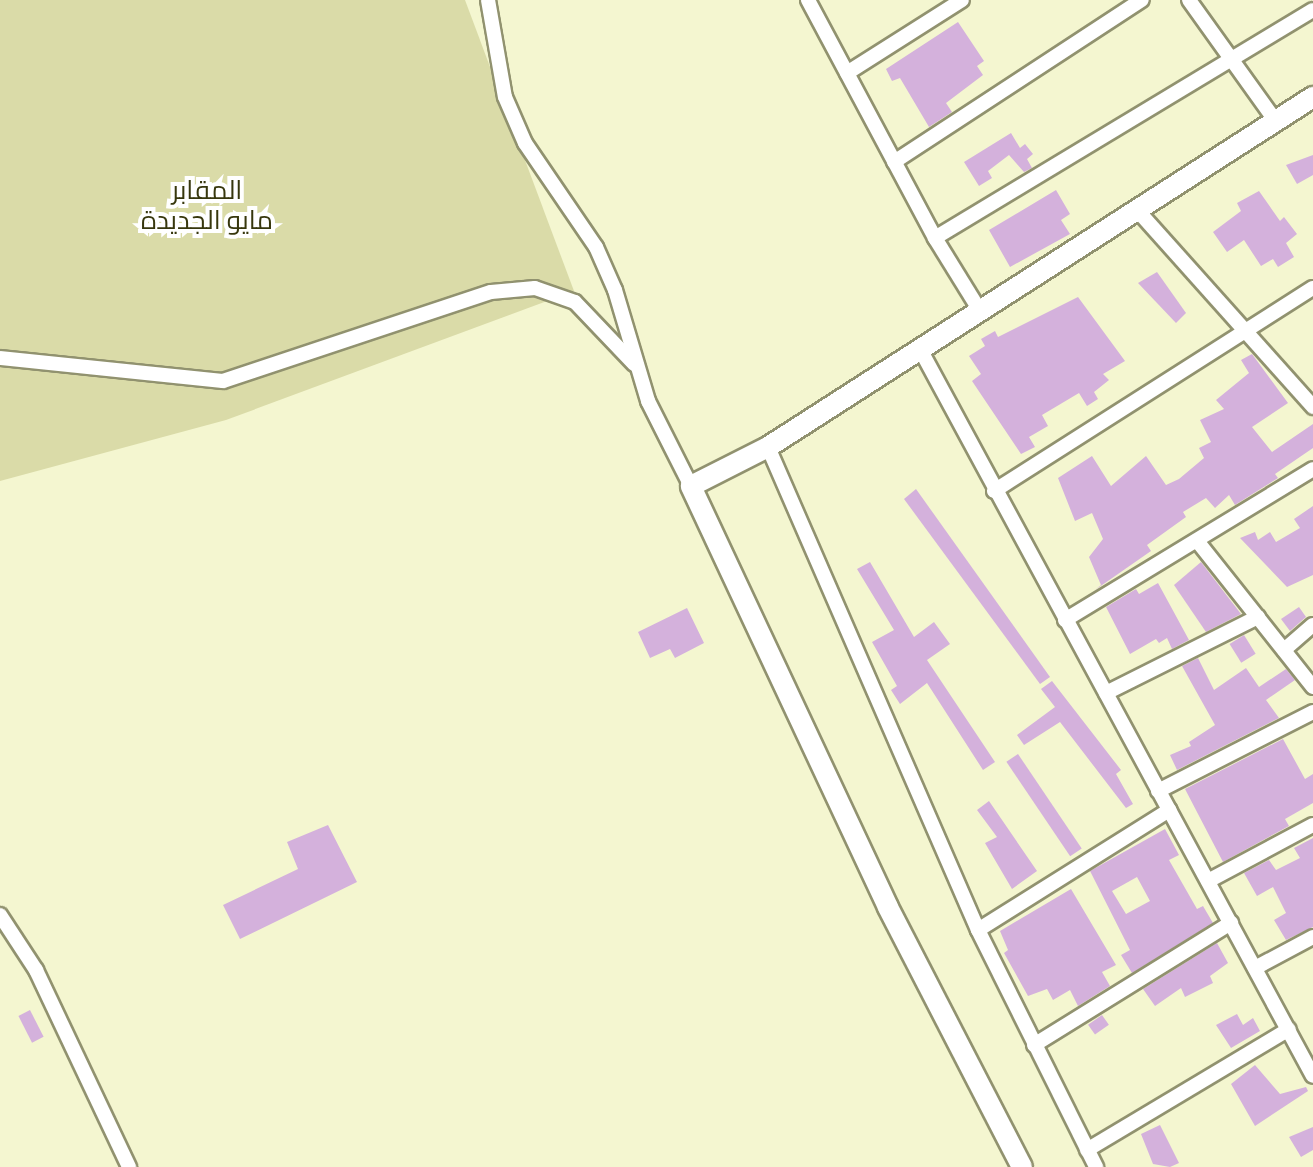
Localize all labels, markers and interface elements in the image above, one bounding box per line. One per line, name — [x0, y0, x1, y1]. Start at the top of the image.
park label: المقابر مايو الجديدة — [141, 175, 273, 236]

